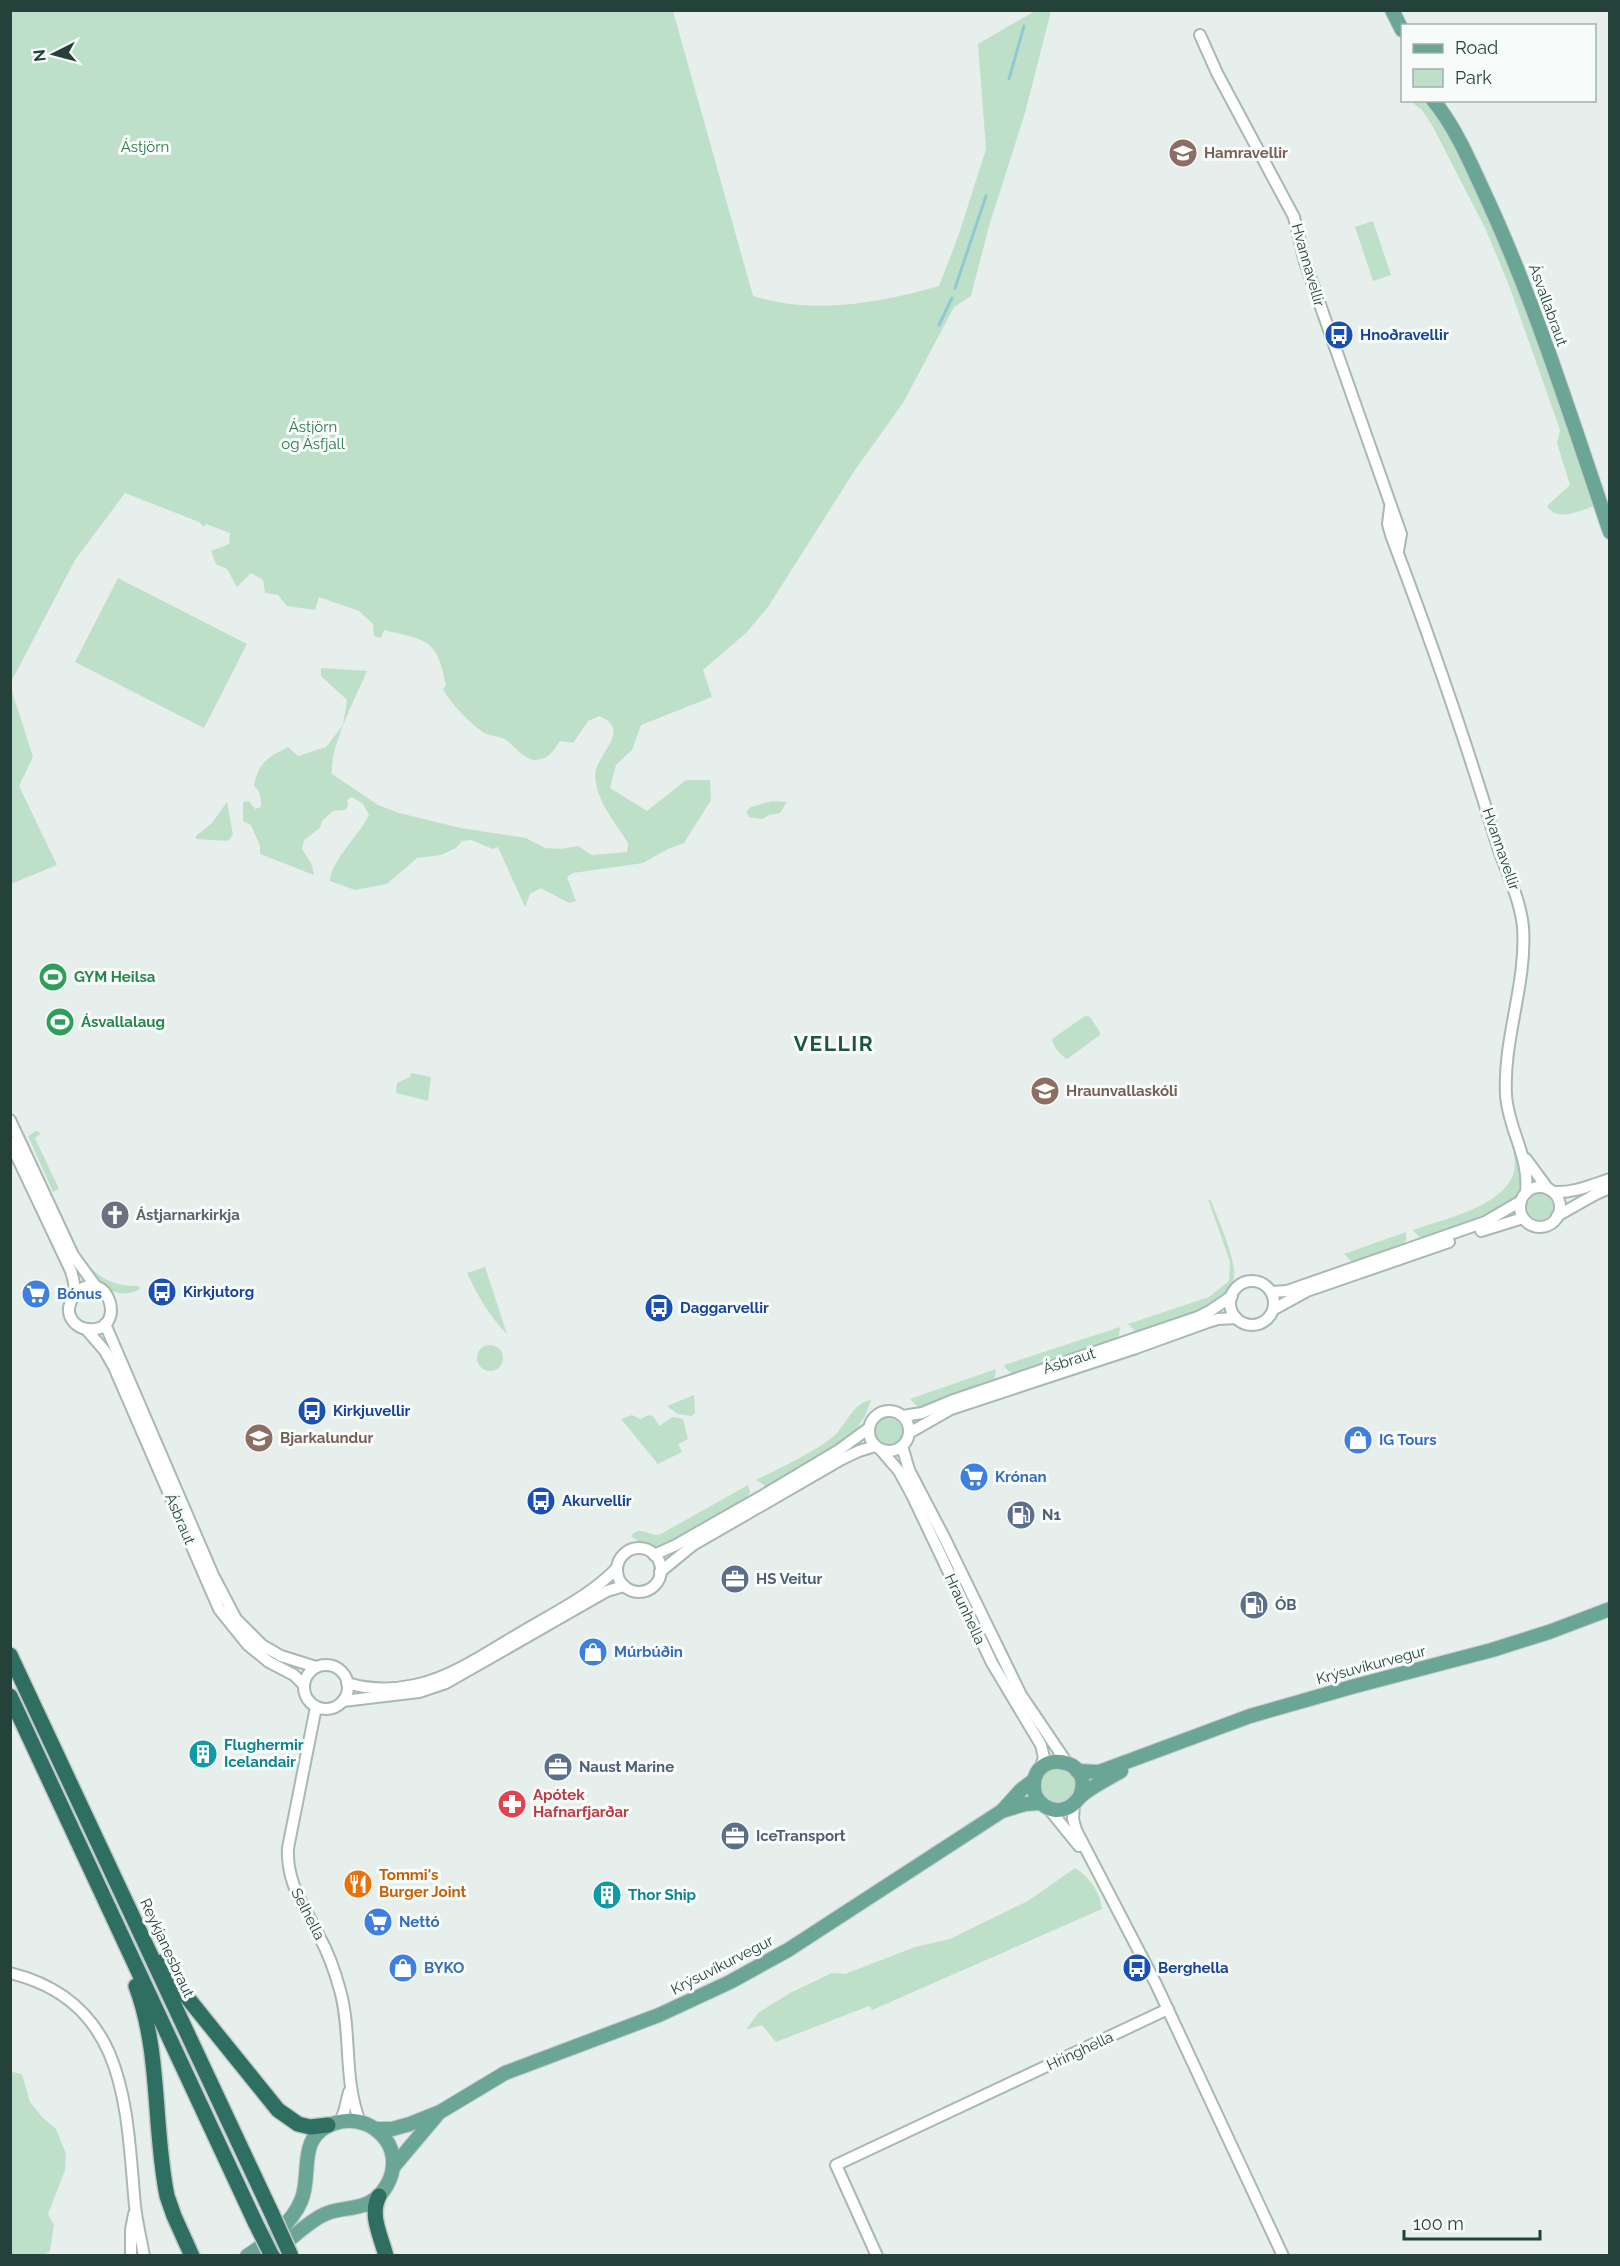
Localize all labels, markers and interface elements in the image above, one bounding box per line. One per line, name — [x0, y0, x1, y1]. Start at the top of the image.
north arrow — [24, 24, 84, 84]
legend — [1401, 24, 1596, 102]
text: Road — [1455, 37, 1498, 58]
text: N — [29, 48, 50, 63]
text: Park — [1455, 67, 1492, 88]
school or university icon: Hamravellir — [1167, 137, 1199, 169]
park label: Ástjörn — [121, 138, 169, 156]
place label: Hamravellir — [1204, 144, 1288, 162]
street label: Hvannavellir — [1288, 221, 1329, 309]
street label: Ásvallabraut — [1525, 262, 1571, 348]
bus stop icon: Hnoðravellir — [1323, 319, 1355, 351]
place label: Hnoðravellir — [1360, 326, 1449, 344]
park label: Ástjörn og Ásfjall — [281, 418, 346, 453]
street label: Hvannavellir — [1479, 806, 1524, 893]
sports icon: GYM Heilsa — [37, 961, 69, 993]
place label: GYM Heilsa — [74, 968, 156, 986]
sports icon: Ásvallalaug — [44, 1006, 76, 1038]
place label: Ásvallalaug — [81, 1013, 165, 1031]
district label: VELLIR — [794, 1031, 874, 1056]
school or university icon: Hraunvallaskóli — [1029, 1075, 1061, 1107]
place label: Hraunvallaskóli — [1066, 1082, 1178, 1100]
church icon: Ástjarnarkirkja — [99, 1199, 131, 1231]
place label: Ástjarnarkirkja — [136, 1206, 240, 1224]
bus stop icon: Kirkjutorg — [146, 1276, 178, 1308]
supermarket icon: Bónus — [20, 1278, 52, 1310]
place label: Kirkjutorg — [183, 1283, 254, 1301]
place label: Bónus — [57, 1285, 102, 1303]
bus stop icon: Daggarvellir — [643, 1292, 675, 1324]
place label: Daggarvellir — [680, 1299, 769, 1317]
street label: Ásbraut — [1041, 1344, 1097, 1378]
bus stop icon: Kirkjuvellir — [296, 1395, 328, 1427]
place label: Kirkjuvellir — [333, 1402, 410, 1420]
school or university icon: Bjarkalundur — [243, 1422, 275, 1454]
shop icon: IG Tours — [1342, 1424, 1374, 1456]
place label: Bjarkalundur — [280, 1429, 373, 1447]
place label: IG Tours — [1379, 1431, 1437, 1449]
supermarket icon: Krónan — [958, 1461, 990, 1493]
place label: Krónan — [995, 1468, 1047, 1486]
bus stop icon: Akurvellir — [525, 1485, 557, 1517]
street label: Ásbraut — [161, 1491, 199, 1547]
place label: Akurvellir — [562, 1492, 632, 1510]
fuel station icon: N1 — [1005, 1499, 1037, 1531]
place label: N1 — [1042, 1506, 1061, 1524]
office icon: HS Veitur — [719, 1563, 751, 1595]
place label: HS Veitur — [756, 1570, 822, 1588]
street label: Hraunhella — [941, 1571, 989, 1647]
fuel station icon: ÓB — [1238, 1589, 1270, 1621]
place label: ÓB — [1275, 1596, 1297, 1614]
shop icon: Múrbúðin — [577, 1636, 609, 1668]
street label: Krýsuvíkurvegur — [1314, 1642, 1428, 1688]
place label: Múrbúðin — [614, 1643, 683, 1661]
place label: Flughermir Icelandair — [224, 1736, 304, 1771]
building icon: Flughermir Icelandair — [187, 1738, 219, 1770]
office icon: Naust Marine — [542, 1751, 574, 1783]
place label: Naust Marine — [579, 1758, 674, 1776]
place label: Apótek Hafnarfjarðar — [533, 1786, 629, 1821]
pharmacy icon: Apótek Hafnarfjarðar — [496, 1788, 528, 1820]
office icon: IceTransport — [719, 1820, 751, 1852]
place label: IceTransport — [756, 1827, 846, 1845]
place label: Tommi's Burger Joint — [379, 1866, 467, 1901]
restaurant icon: Tommi's Burger Joint — [342, 1868, 374, 1900]
building icon: Thor Ship — [591, 1879, 623, 1911]
street label: Selhella — [287, 1885, 329, 1943]
place label: Thor Ship — [628, 1886, 697, 1904]
street label: Reykjanesbraut — [136, 1896, 198, 2000]
supermarket icon: Nettó — [362, 1906, 394, 1938]
place label: Nettó — [399, 1913, 440, 1931]
street label: Krýsuvíkurvegur — [668, 1931, 777, 1999]
shop icon: BYKO — [387, 1952, 419, 1984]
bus stop icon: Berghella — [1121, 1952, 1153, 1984]
place label: BYKO — [424, 1959, 464, 1977]
place label: Berghella — [1158, 1959, 1229, 1977]
street label: Hringhella — [1044, 2028, 1116, 2074]
scale bar — [1404, 2203, 1540, 2241]
text: 100 m — [1413, 2213, 1464, 2234]

